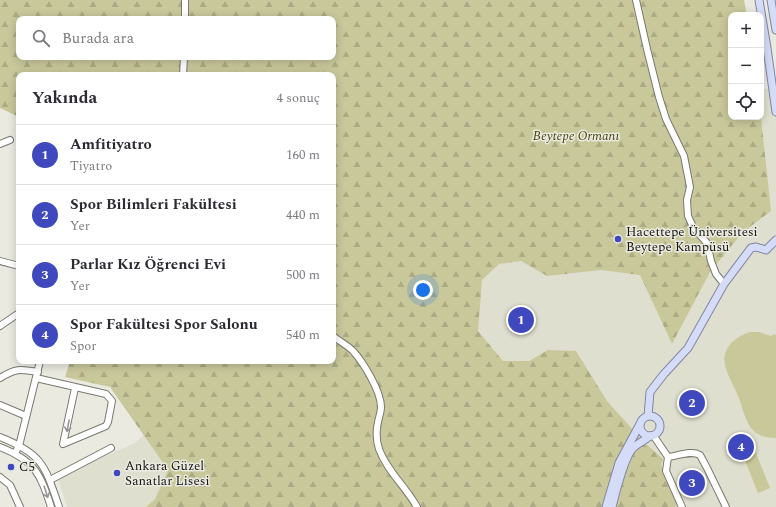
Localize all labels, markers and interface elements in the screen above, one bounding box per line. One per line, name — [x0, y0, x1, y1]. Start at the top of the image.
map controls — [728, 12, 764, 120]
button: + — [728, 12, 764, 48]
search box — [16, 16, 336, 60]
icon: search — [30, 27, 52, 49]
text: Burada ara — [62, 27, 134, 50]
button: − — [728, 48, 764, 84]
button: locate — [728, 84, 764, 120]
text: Yakında — [32, 85, 97, 111]
text: 4 sonuç — [277, 88, 320, 108]
park label: Beytepe Ormanı — [533, 126, 619, 146]
text: Amfitiyatro — [70, 133, 152, 156]
text: 1 — [41, 145, 49, 165]
text: 160 m — [286, 145, 320, 165]
text: Tiyatro — [70, 156, 112, 176]
text: Spor Bilimleri Fakültesi — [70, 193, 237, 216]
text: 2 — [41, 205, 49, 225]
text: 440 m — [286, 205, 320, 225]
text: Yer — [70, 216, 90, 236]
place label: Hacettepe Üniversitesi Beytepe Kampüsü — [626, 222, 758, 257]
marker: Hacettepe Üniversitesi Beytepe Kampüsü — [613, 234, 623, 244]
text: Parlar Kız Öğrenci Evi — [70, 253, 226, 276]
text: 3 — [41, 265, 49, 285]
text: 500 m — [286, 265, 320, 285]
text: Yer — [70, 276, 90, 296]
your location — [413, 280, 433, 300]
pin: 1 — [508, 305, 534, 335]
text: Spor Fakültesi Spor Salonu — [70, 313, 258, 336]
text: 4 — [41, 325, 49, 345]
text: 540 m — [286, 325, 320, 345]
text: Spor — [70, 336, 97, 356]
pin: 2 — [679, 388, 705, 418]
one-way arrow — [63, 419, 71, 432]
pin: 4 — [728, 432, 754, 462]
place label: Ankara Güzel Sanatlar Lisesi — [125, 456, 209, 491]
place label: C5 — [19, 457, 35, 477]
marker: C5 — [6, 462, 16, 472]
marker: Ankara Güzel Sanatlar Lisesi — [112, 468, 122, 478]
pin: 3 — [679, 468, 705, 498]
one-way arrow — [42, 485, 50, 497]

